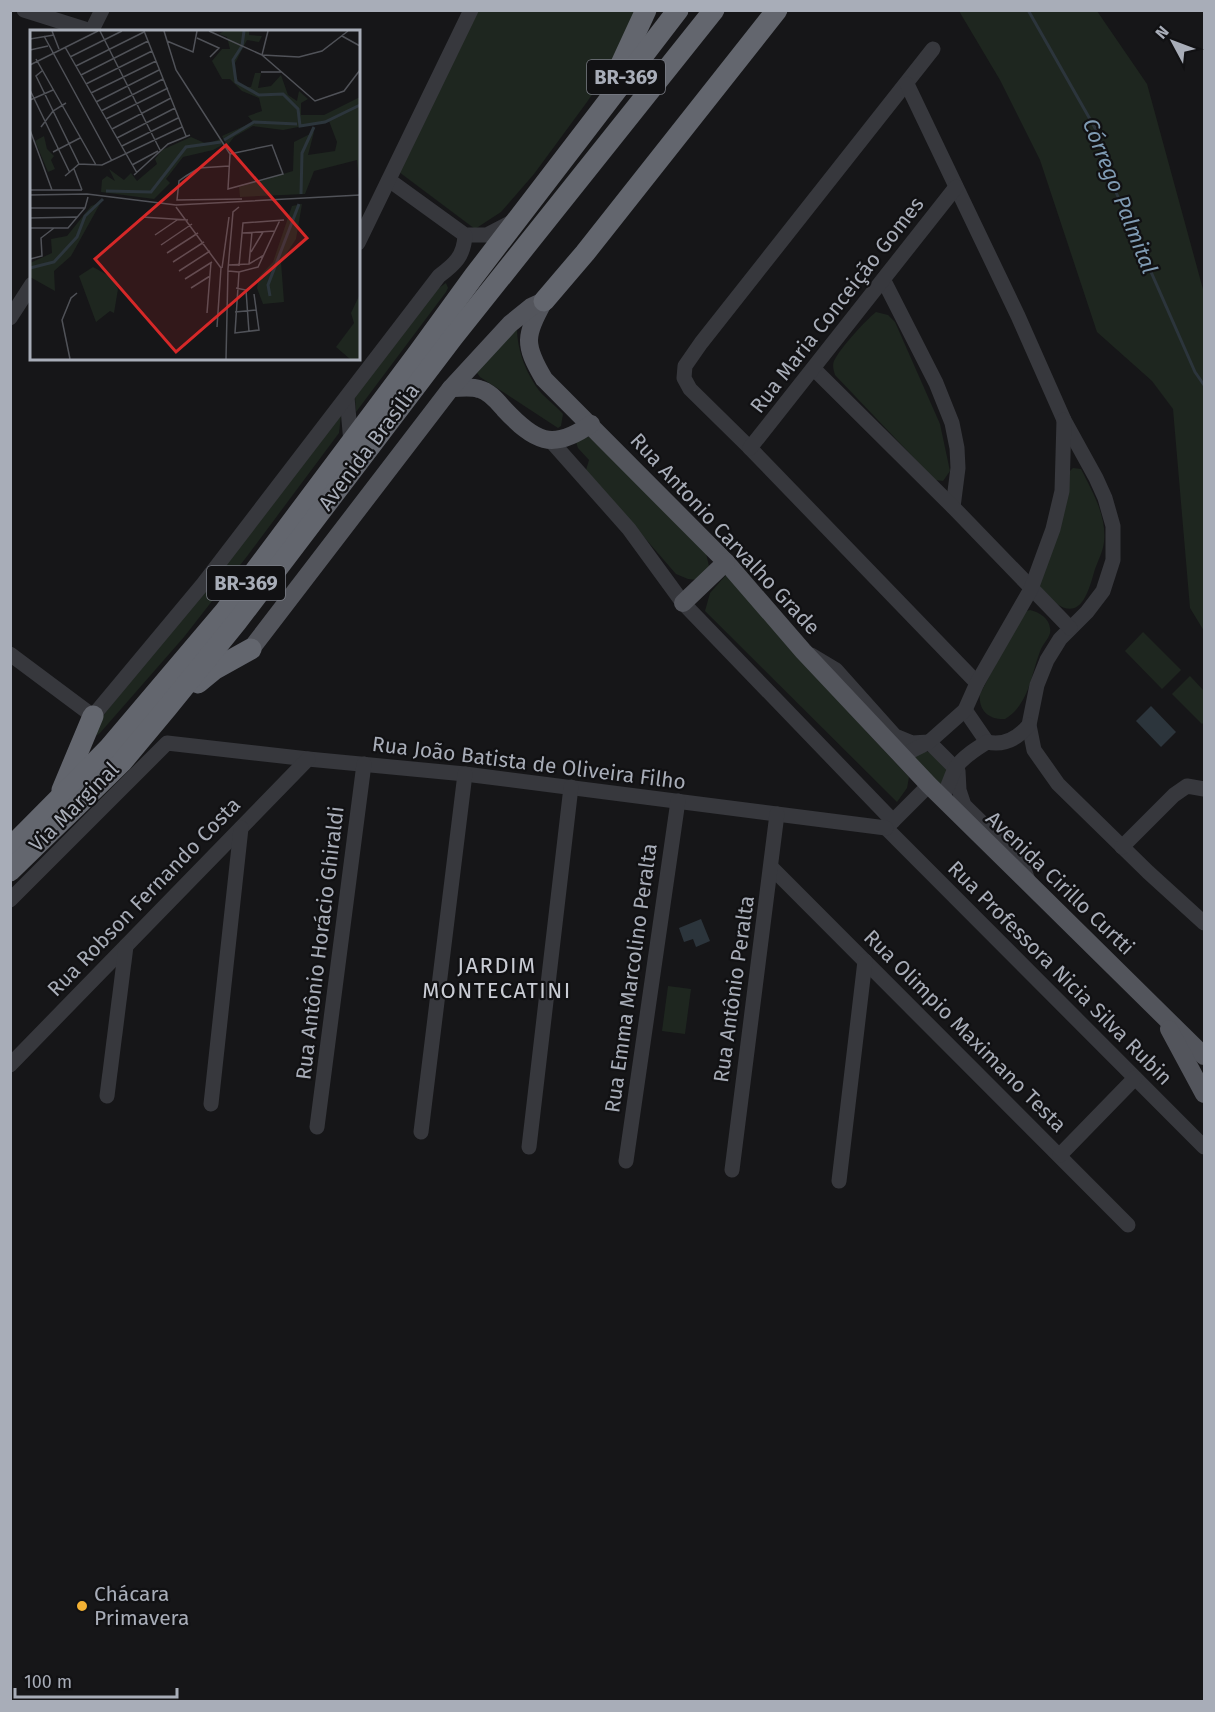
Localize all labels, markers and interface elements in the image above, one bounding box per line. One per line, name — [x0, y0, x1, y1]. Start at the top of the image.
north arrow — [1143, 12, 1203, 72]
text: N — [1151, 22, 1173, 43]
inset map — [30, 30, 360, 360]
road number: BR-369 — [587, 60, 665, 94]
water label: Córrego Palmital — [1077, 115, 1163, 277]
street label: Rua Maria Conceição Gomes — [744, 191, 930, 418]
street label: Avenida Brasília — [313, 378, 425, 516]
street label: Rua Antonio Carvalho Grade — [625, 428, 825, 640]
road number: BR-369 — [207, 566, 285, 600]
street label: Rua João Batista de Oliveira Filho — [371, 731, 687, 795]
street label: Via Marginal — [24, 757, 124, 857]
street label: Rua Robson Fernando Costa — [42, 792, 246, 1002]
street label: Rua Antônio Horácio Ghiraldi — [290, 805, 350, 1081]
street label: Avenida Cirillo Curtti — [980, 806, 1140, 960]
street label: Rua Emma Marcolino Peralta — [599, 842, 663, 1114]
street label: Rua Professora Nicia Silva Rubin — [942, 855, 1178, 1091]
street label: Rua Antônio Peralta — [708, 894, 760, 1084]
street label: Rua Olimpio Maximano Testa — [858, 924, 1072, 1138]
district label: JARDIM MONTECATINI — [422, 952, 572, 1004]
place label: Chácara Primavera — [94, 1581, 189, 1631]
marker: Chácara Primavera — [75, 1599, 89, 1613]
scale bar — [15, 1661, 177, 1699]
text: 100 m — [24, 1671, 72, 1693]

